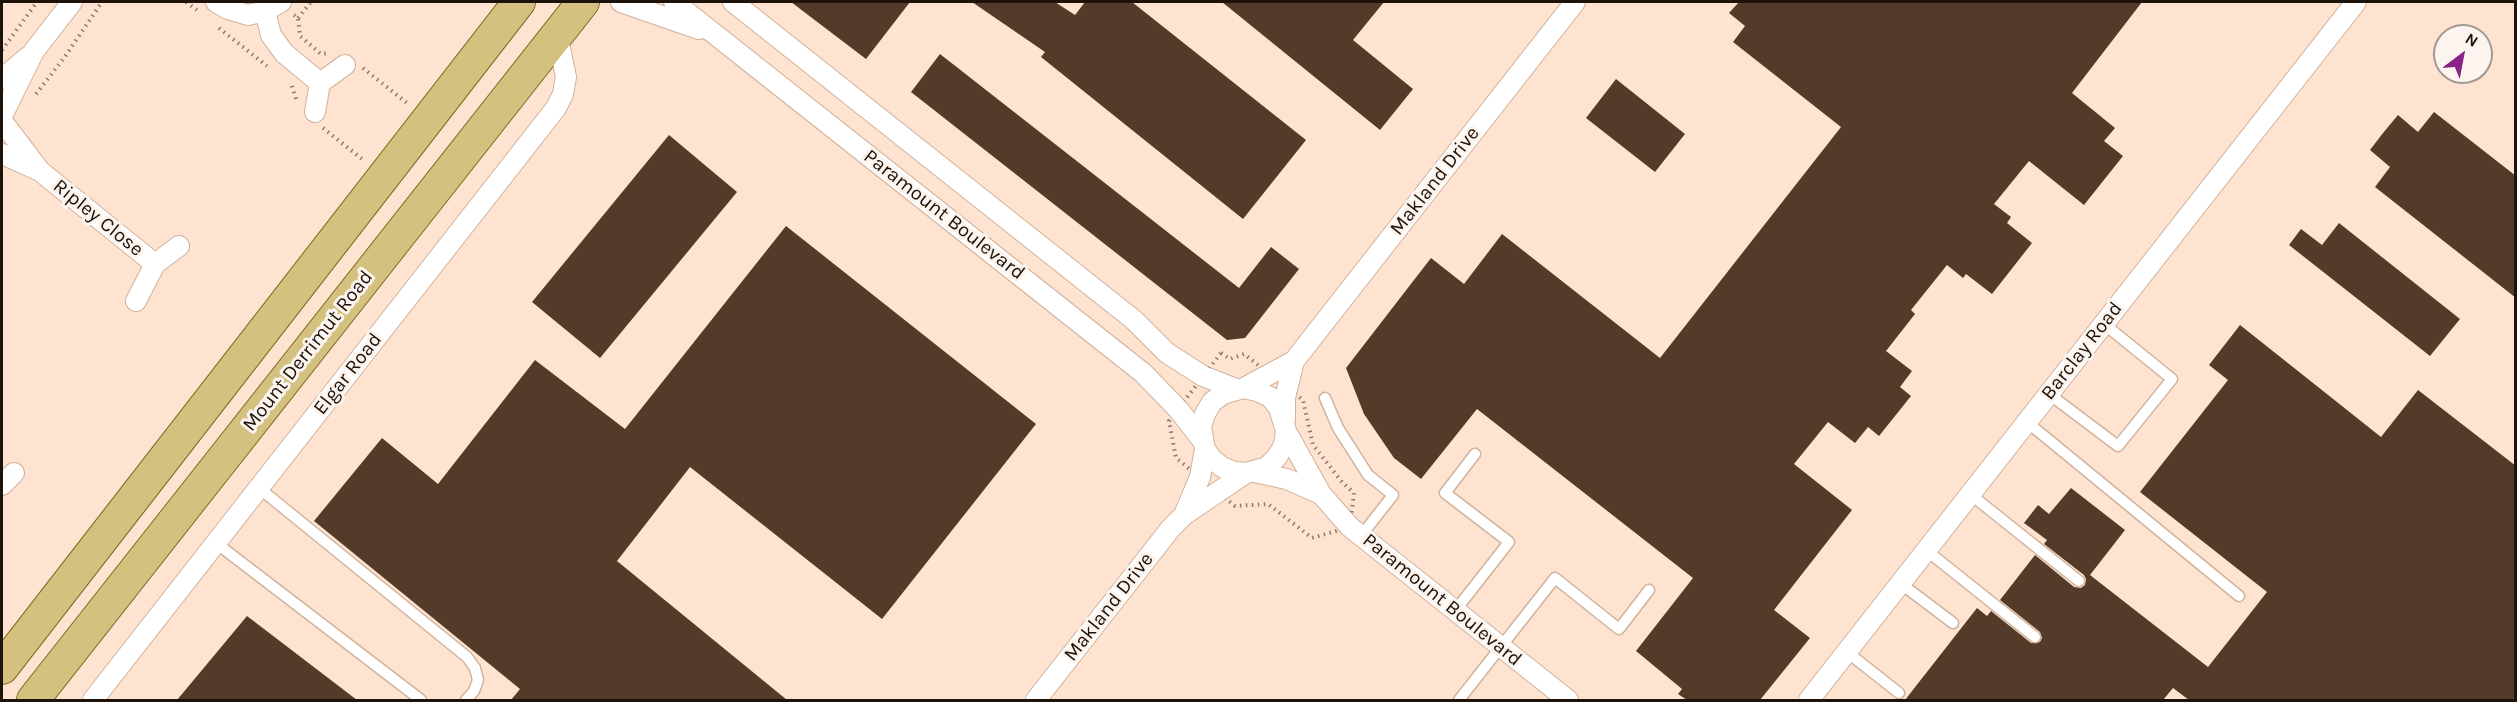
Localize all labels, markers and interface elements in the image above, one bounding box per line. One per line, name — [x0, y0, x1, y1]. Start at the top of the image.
north arrow — [2433, 24, 2493, 84]
text: N — [2462, 29, 2482, 51]
street label: Makland Drive — [1385, 122, 1485, 240]
street label: Paramount Boulevard — [859, 145, 1029, 285]
street label: Ripley Close — [48, 174, 148, 262]
street label: Mount Derrimut Road — [238, 266, 378, 436]
street label: Barclay Road — [2036, 297, 2128, 405]
street label: Elgar Road — [309, 328, 387, 420]
street label: Paramount Boulevard — [1358, 528, 1526, 672]
street label: Makland Drive — [1059, 548, 1159, 666]

